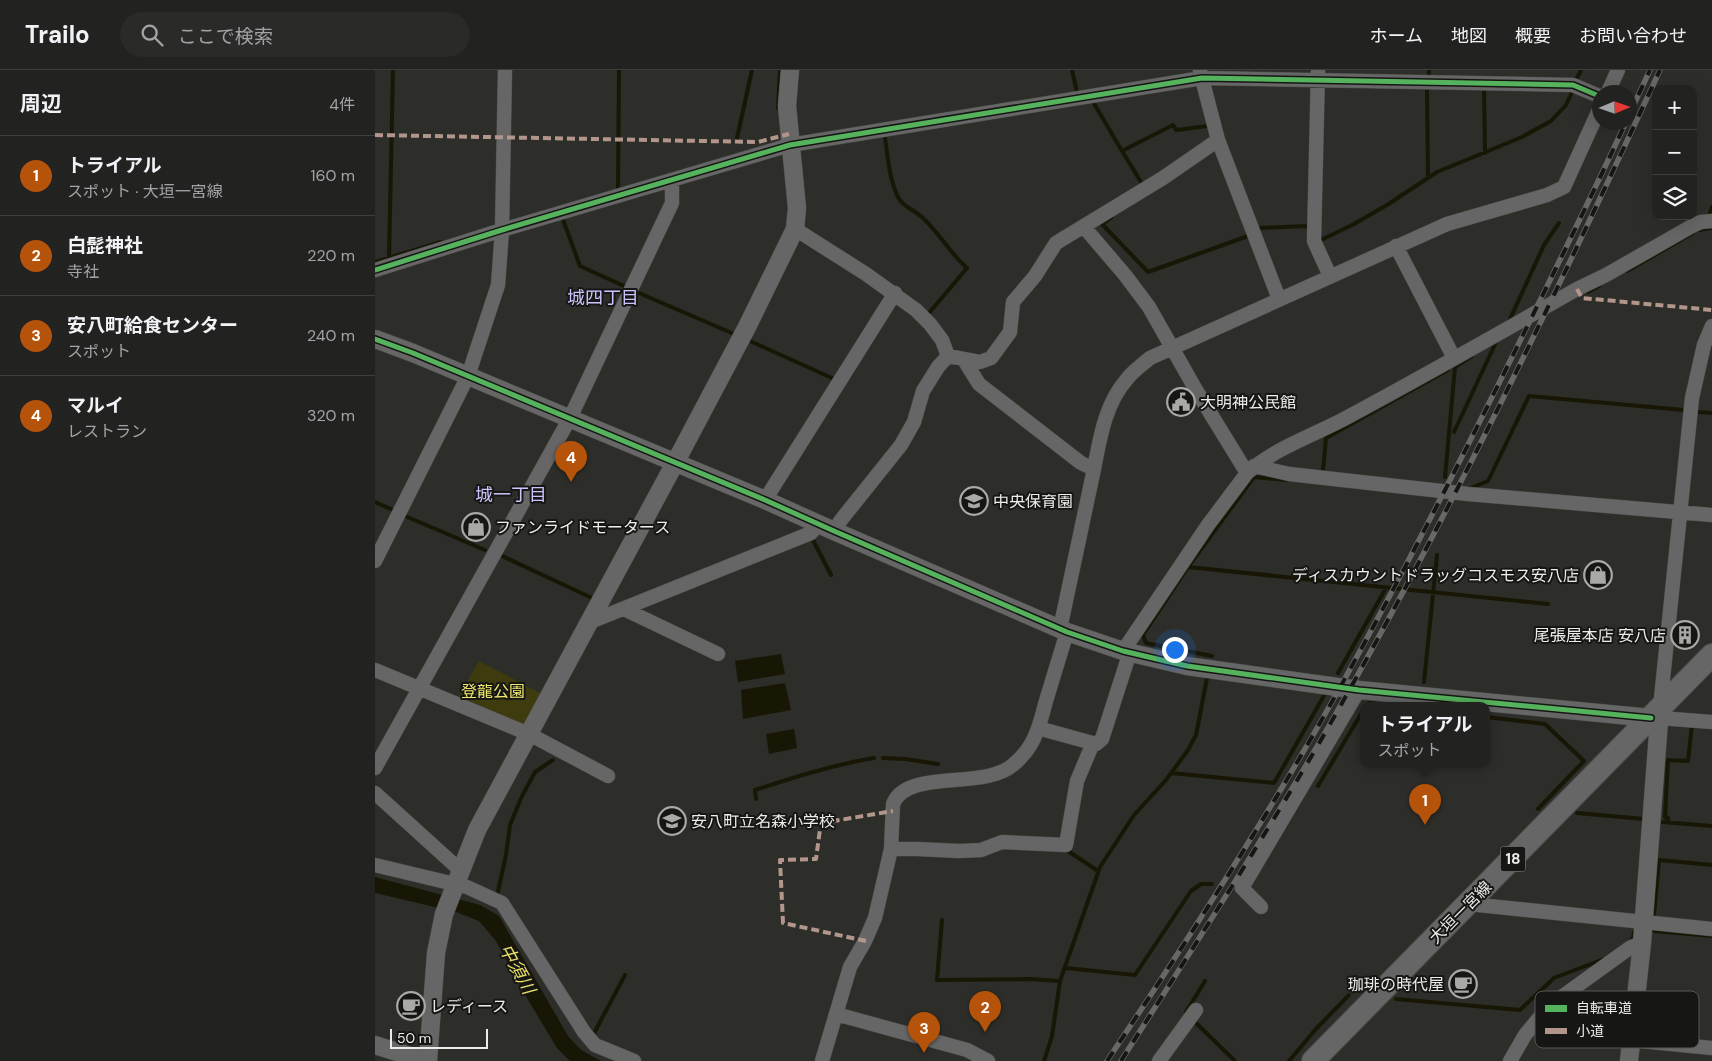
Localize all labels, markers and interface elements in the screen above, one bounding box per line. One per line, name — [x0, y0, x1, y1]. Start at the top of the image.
search box — [120, 12, 470, 57]
text: Trailo — [25, 19, 90, 50]
icon: search — [138, 21, 166, 49]
text: ここで検索 — [178, 24, 273, 49]
text: ホーム — [1370, 24, 1423, 48]
text: 地図 — [1451, 24, 1487, 48]
text: 概要 — [1515, 24, 1551, 48]
text: お問い合わせ — [1579, 24, 1687, 48]
north arrow — [1592, 85, 1637, 130]
map controls — [1652, 85, 1697, 220]
button: + — [1652, 85, 1697, 130]
text: 周辺 — [20, 90, 62, 118]
text: 4件 — [329, 94, 355, 115]
button: − — [1652, 130, 1697, 175]
text: トライアル — [67, 153, 162, 178]
text: 1 — [33, 165, 39, 186]
text: 160 m — [311, 165, 355, 186]
button: layers — [1652, 175, 1697, 220]
text: スポット · 大垣一宮線 — [67, 181, 223, 202]
text: 白髭神社 — [67, 233, 143, 258]
text: 2 — [31, 245, 41, 266]
text: 220 m — [307, 245, 355, 266]
text: 寺社 — [67, 261, 99, 282]
district label: 城四丁目 — [567, 286, 639, 310]
text: 安八町給食センター — [67, 313, 238, 338]
text: 3 — [31, 325, 41, 346]
text: 240 m — [307, 325, 355, 346]
text: スポット — [67, 341, 131, 362]
public building icon: 大明神公民館 — [1166, 387, 1196, 417]
place label: 大明神公民館 — [1200, 392, 1296, 413]
text: マルイ — [67, 393, 124, 418]
text: 4 — [31, 405, 41, 426]
text: 320 m — [307, 405, 355, 426]
text: レストラン — [67, 421, 147, 442]
pin: 4 — [555, 441, 587, 482]
district label: 城一丁目 — [475, 483, 547, 507]
school or university icon: 中央保育園 — [959, 486, 989, 516]
place label: 中央保育園 — [993, 491, 1073, 512]
shop icon: ファンライドモータース — [461, 512, 491, 542]
place label: ファンライドモータース — [495, 517, 670, 538]
shop icon: ディスカウントドラッグコスモス安八店 — [1583, 560, 1613, 590]
place label: ディスカウントドラッグコスモス安八店 — [1292, 565, 1579, 586]
building icon: 尾張屋本店 安八店 — [1670, 620, 1700, 650]
place label: 尾張屋本店 安八店 — [1534, 625, 1666, 646]
your location — [1162, 637, 1188, 663]
park label: 登龍公園 — [461, 681, 525, 702]
popup — [1360, 702, 1490, 767]
text: トライアル — [1378, 712, 1472, 737]
text: スポット — [1378, 740, 1442, 761]
pin: 1 — [1409, 784, 1441, 825]
school or university icon: 安八町立名森小学校 — [657, 806, 687, 836]
place label: 安八町立名森小学校 — [691, 811, 835, 832]
road number: 18 — [1501, 846, 1525, 872]
street label: 大垣一宮線 — [1425, 877, 1496, 948]
water label: 中須川 — [493, 940, 542, 1000]
cafe icon: 珈琲の時代屋 — [1448, 969, 1478, 999]
place label: 珈琲の時代屋 — [1348, 974, 1444, 995]
cafe icon: レディース — [396, 991, 426, 1021]
pin: 2 — [969, 991, 1001, 1032]
legend — [1535, 991, 1699, 1048]
place label: レディース — [430, 996, 508, 1017]
text: 自転車道 — [1576, 999, 1632, 1017]
pin: 3 — [908, 1012, 940, 1053]
text: 小道 — [1576, 1022, 1604, 1040]
scale bar — [390, 1026, 487, 1049]
text: 50 m — [397, 1029, 431, 1047]

